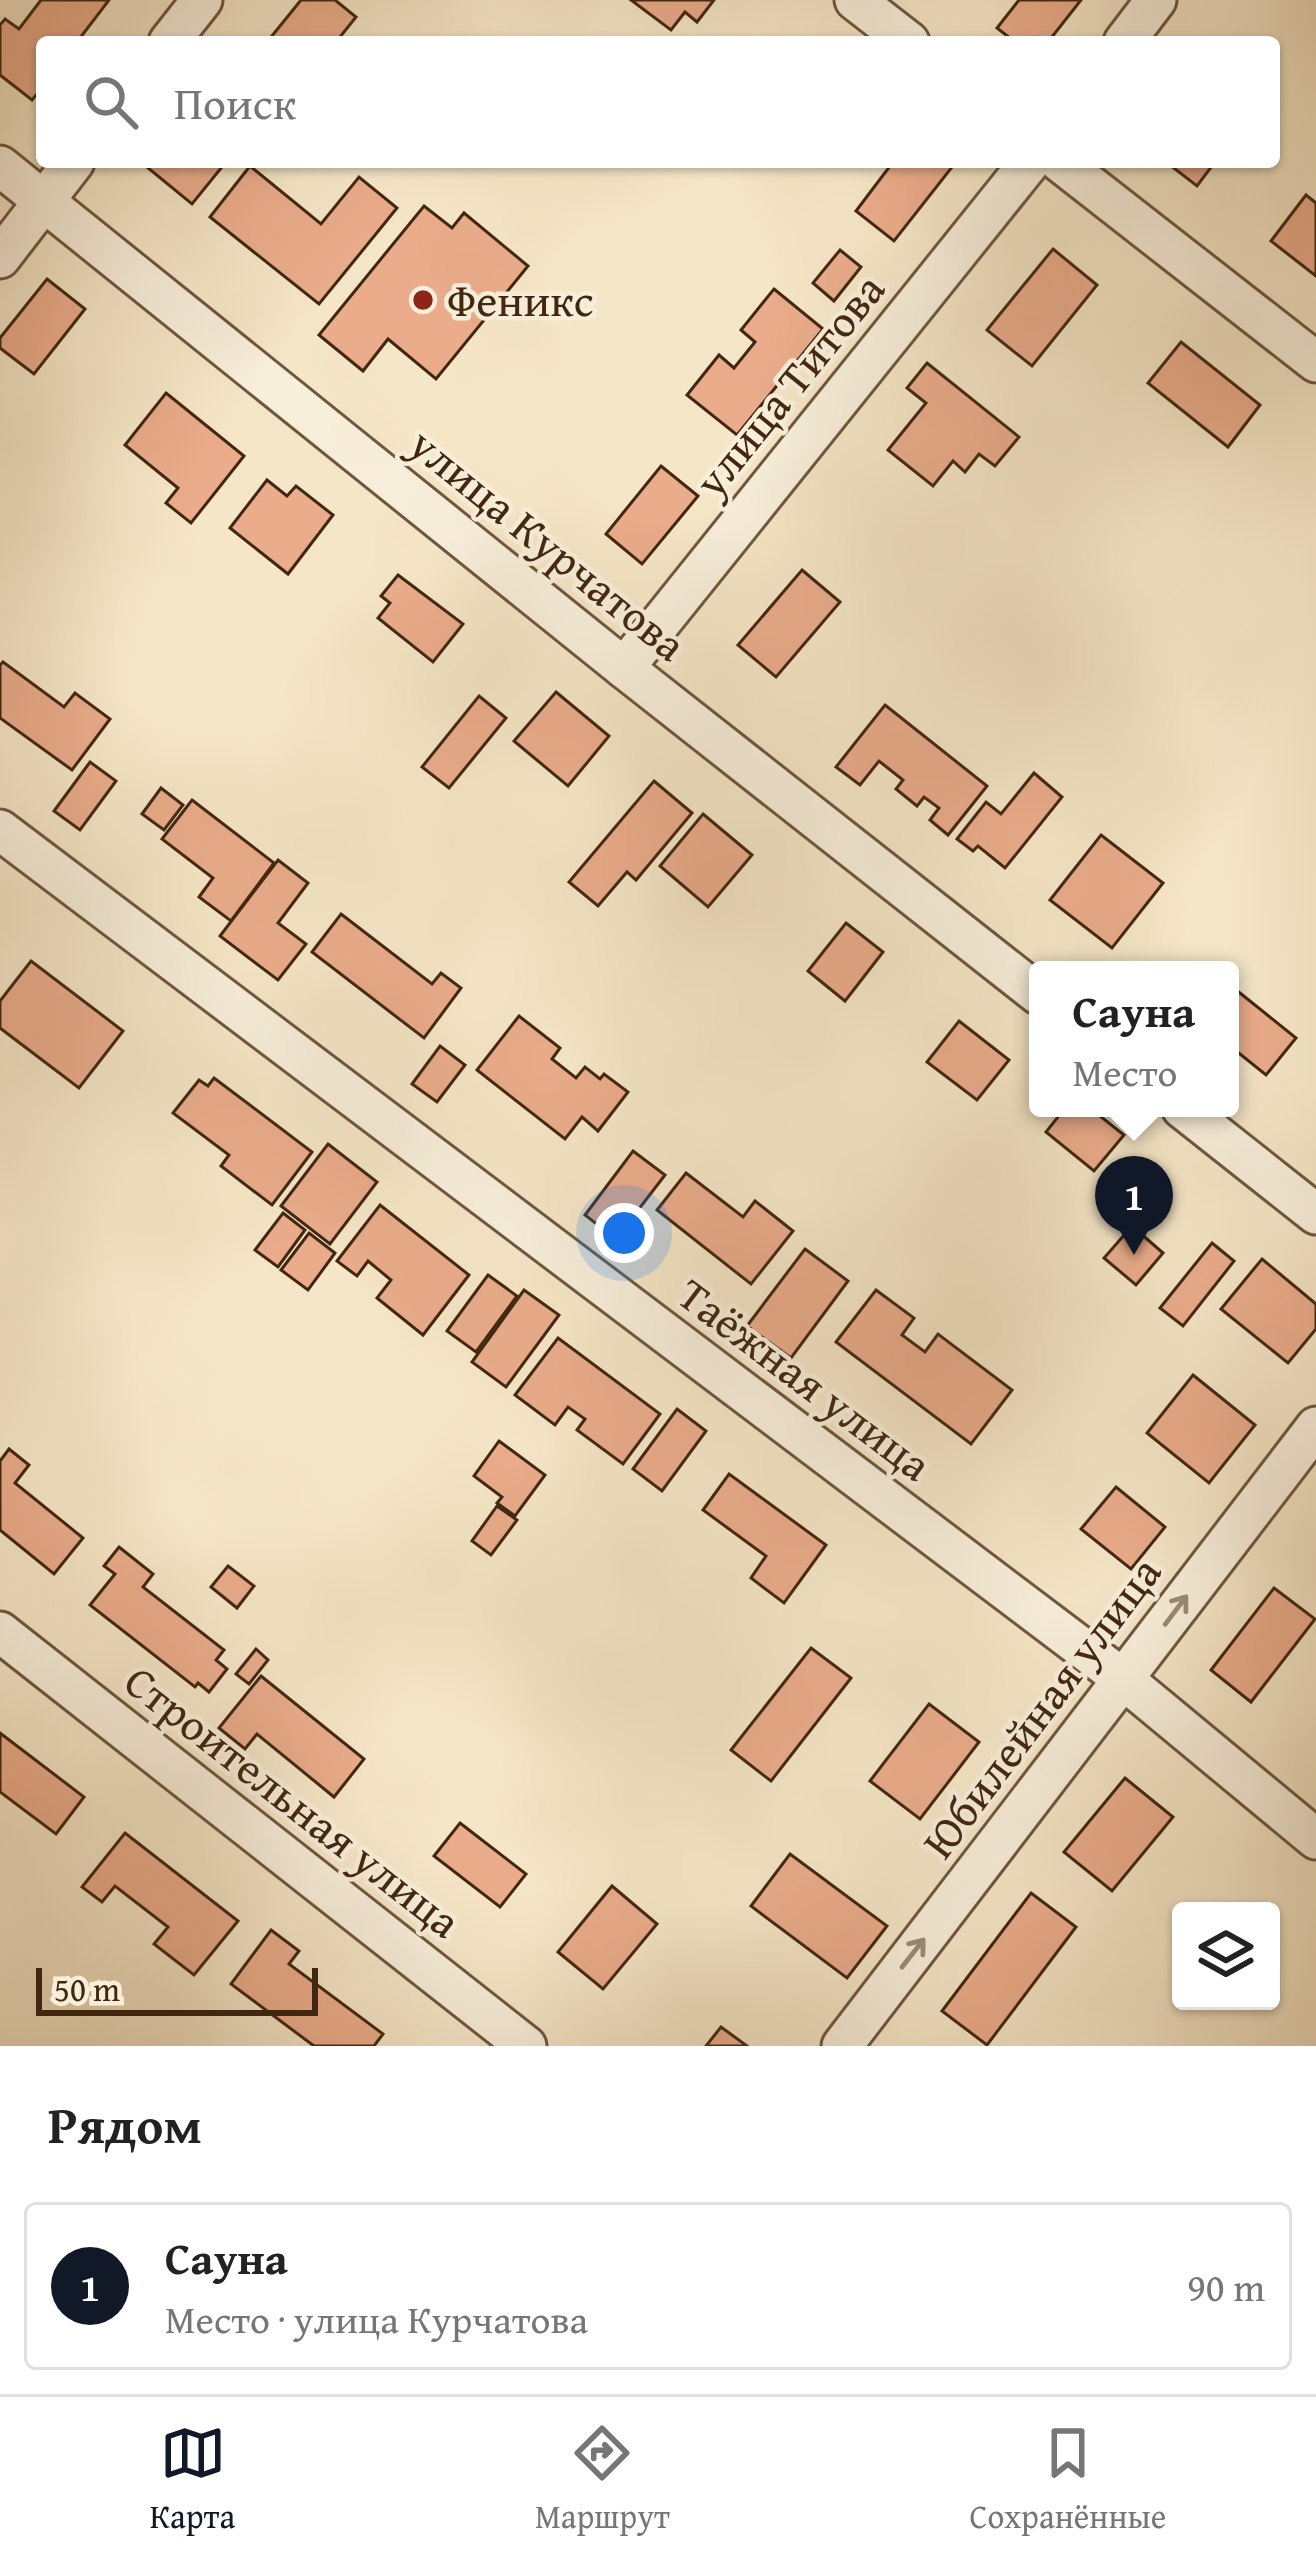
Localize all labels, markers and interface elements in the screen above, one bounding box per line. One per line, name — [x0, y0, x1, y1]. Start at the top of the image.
search box — [36, 36, 1280, 168]
icon: search — [78, 69, 144, 135]
text: Поиск — [174, 70, 296, 135]
street label: улица Титова — [677, 258, 900, 511]
place label: Феникс — [447, 267, 594, 332]
marker: Феникс — [410, 287, 436, 313]
street label: улица Курчатова — [395, 411, 701, 676]
popup — [1029, 961, 1239, 1117]
text: Сауна — [1073, 978, 1195, 1043]
text: Место — [1073, 1043, 1178, 1100]
pin: 1 — [1095, 1156, 1173, 1255]
your location — [594, 1203, 654, 1263]
street label: Таёжная улица — [665, 1262, 946, 1496]
street label: Юбилейная улица — [906, 1542, 1176, 1871]
one-way arrow — [1162, 1595, 1189, 1627]
street label: Строительная улица — [111, 1649, 476, 1953]
map controls — [1172, 1902, 1280, 2010]
button: layers — [1172, 1902, 1280, 2010]
one-way arrow — [899, 1938, 926, 1970]
scale bar — [36, 1962, 318, 2015]
text: 50 m — [54, 1965, 120, 2013]
text: Рядом — [48, 2087, 202, 2162]
text: Сауна — [165, 2225, 288, 2290]
text: 1 — [80, 2258, 100, 2315]
text: 90 m — [1187, 2258, 1265, 2315]
text: Место · улица Курчатова — [165, 2290, 588, 2347]
tab: Карта — [150, 2420, 235, 2540]
tab: Маршрут — [535, 2420, 670, 2540]
tab: Сохранённые — [970, 2420, 1166, 2540]

